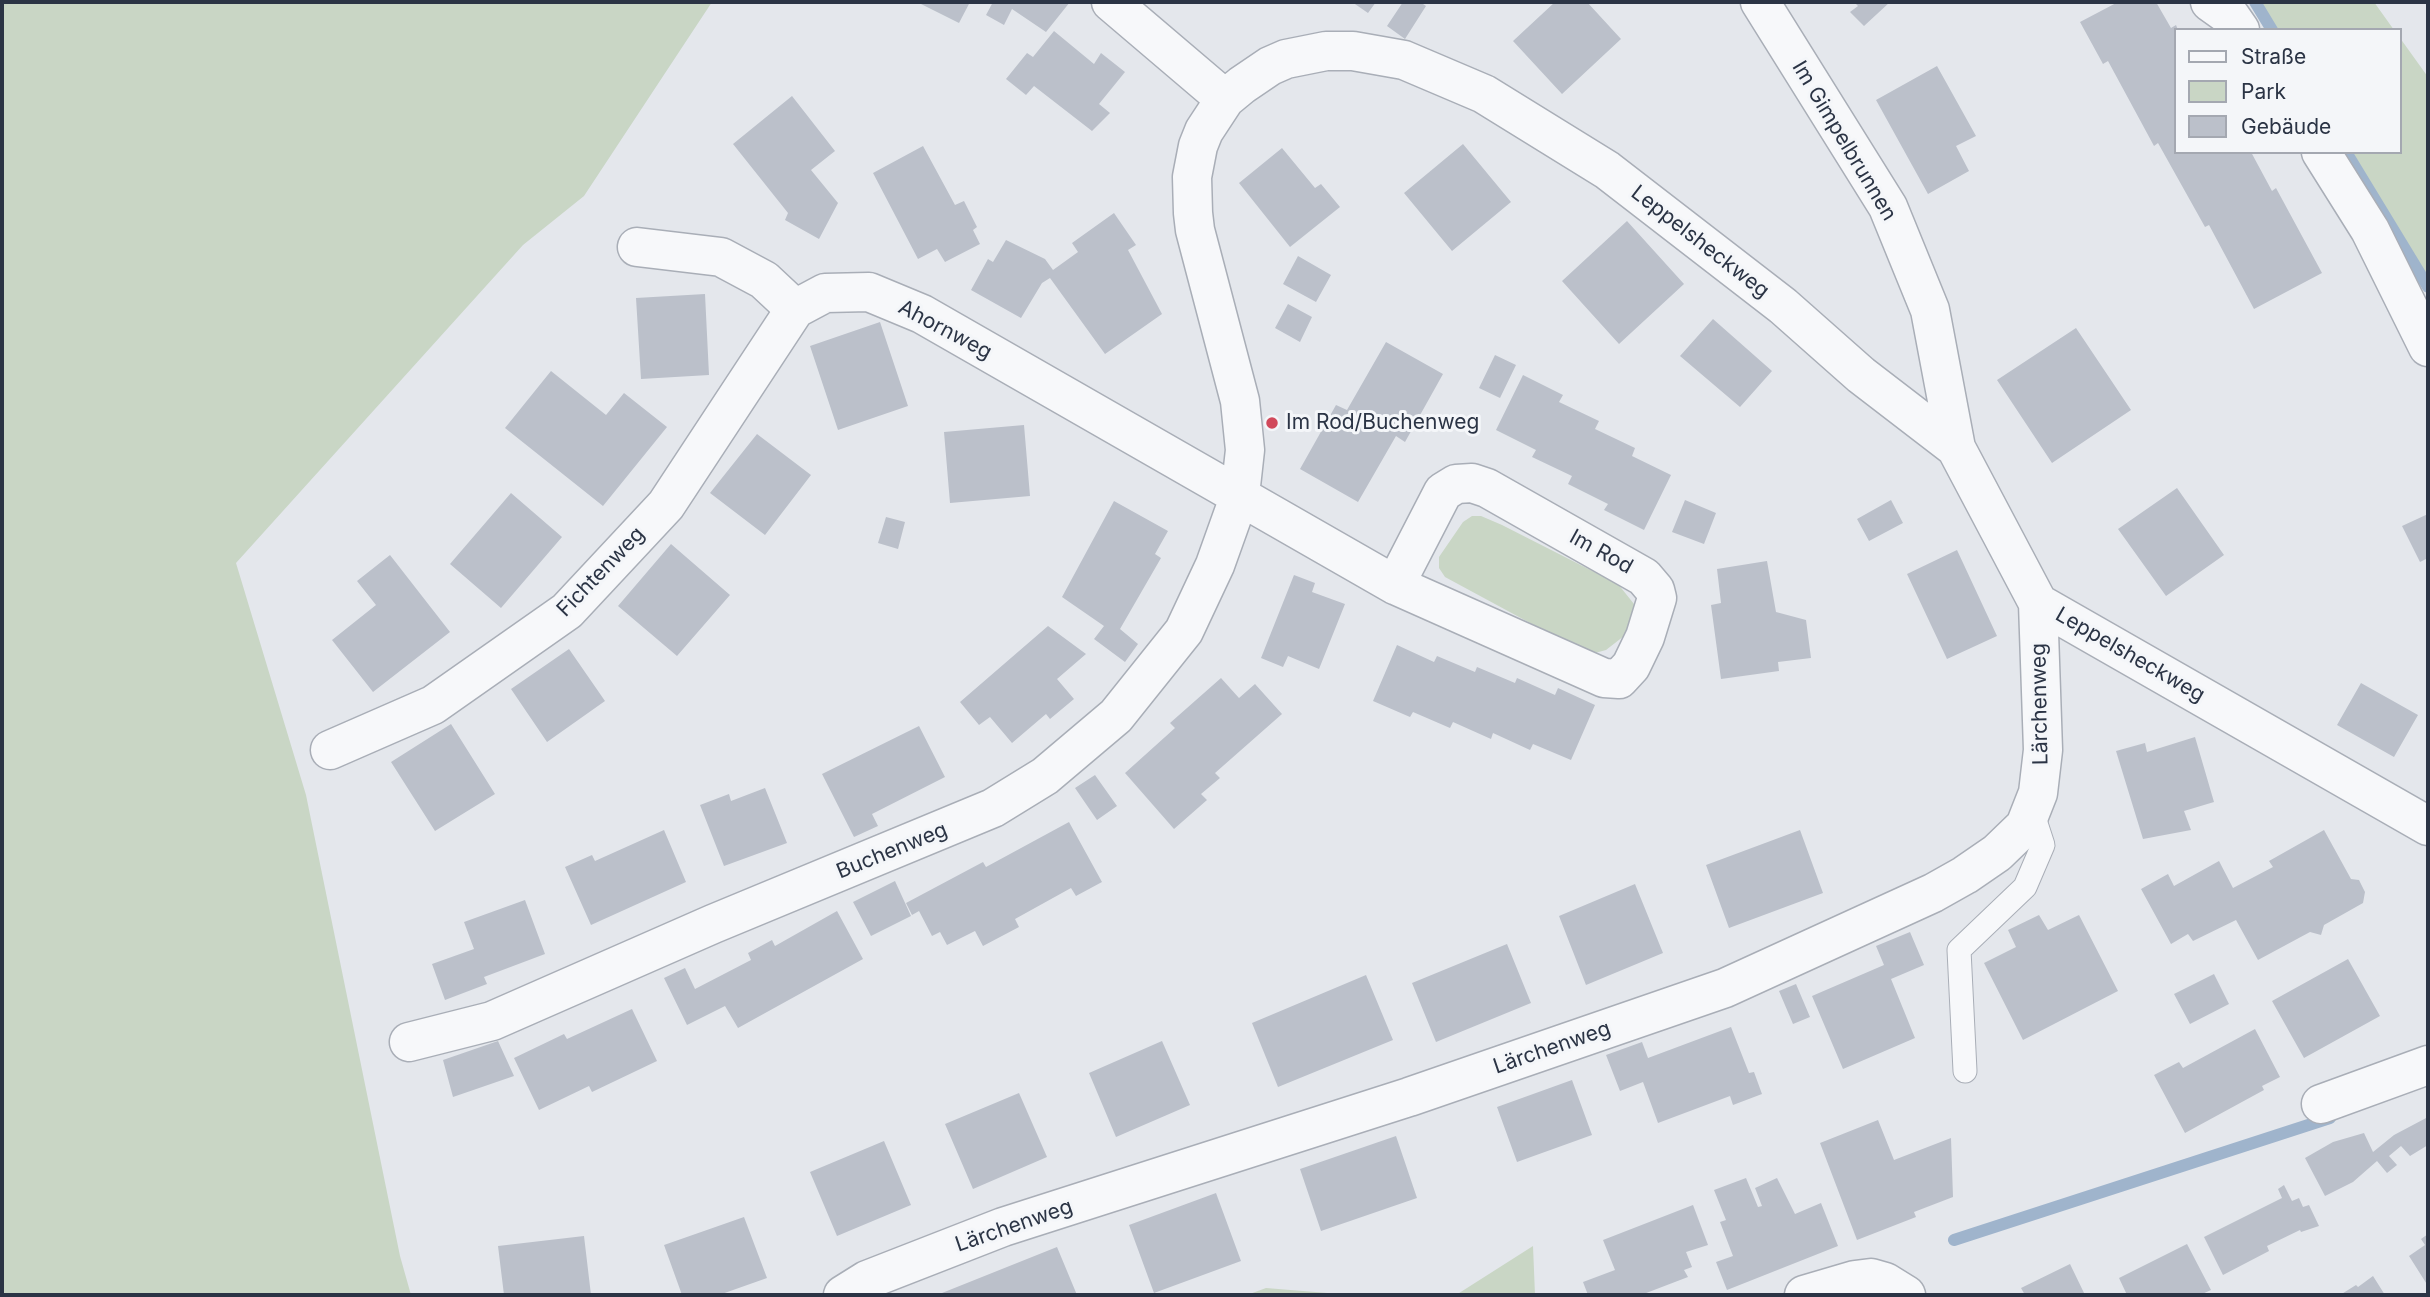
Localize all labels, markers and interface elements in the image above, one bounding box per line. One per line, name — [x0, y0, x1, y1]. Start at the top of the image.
legend — [2174, 28, 2402, 154]
text: Straße — [2241, 44, 2306, 69]
street label: Im Gimpelbrunnen — [1786, 57, 1902, 225]
text: Park — [2241, 79, 2286, 104]
text: Gebäude — [2241, 114, 2331, 139]
street label: Leppelsheckweg — [1626, 180, 1774, 304]
street label: Ahornweg — [894, 295, 996, 365]
place label: Im Rod/Buchenweg — [1286, 410, 1479, 436]
marker: Im Rod/Buchenweg — [1264, 415, 1280, 431]
street label: Fichtenweg — [552, 522, 650, 622]
street label: Im Rod — [1565, 524, 1637, 580]
street label: Leppelsheckweg — [2051, 602, 2209, 708]
street label: Lärchenweg — [2026, 643, 2054, 765]
street label: Buchenweg — [833, 817, 951, 885]
street label: Lärchenweg — [1490, 1016, 1614, 1080]
street label: Lärchenweg — [952, 1194, 1076, 1258]

